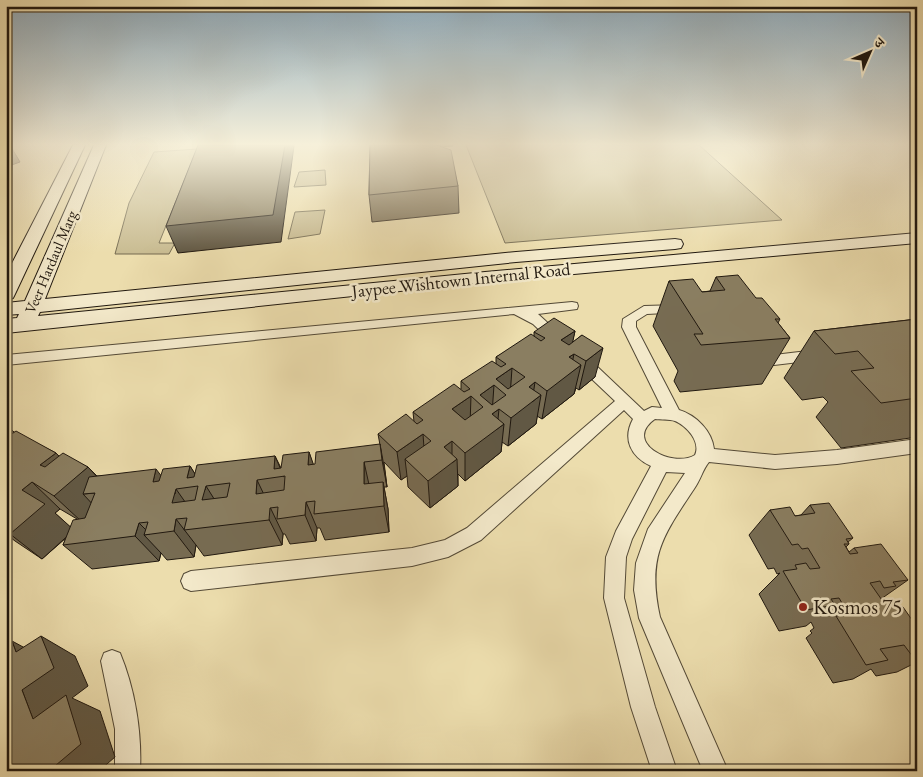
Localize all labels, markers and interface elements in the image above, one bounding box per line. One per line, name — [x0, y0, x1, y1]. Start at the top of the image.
north arrow — [846, 28, 896, 78]
text: उ — [870, 33, 889, 52]
street label: Veer Hardaul Marg — [20, 207, 81, 316]
street label: Jaypee Wishtown Internal Road — [348, 256, 572, 303]
place label: Kosmos 75 — [813, 593, 902, 620]
marker: Kosmos 75 — [797, 601, 809, 613]

